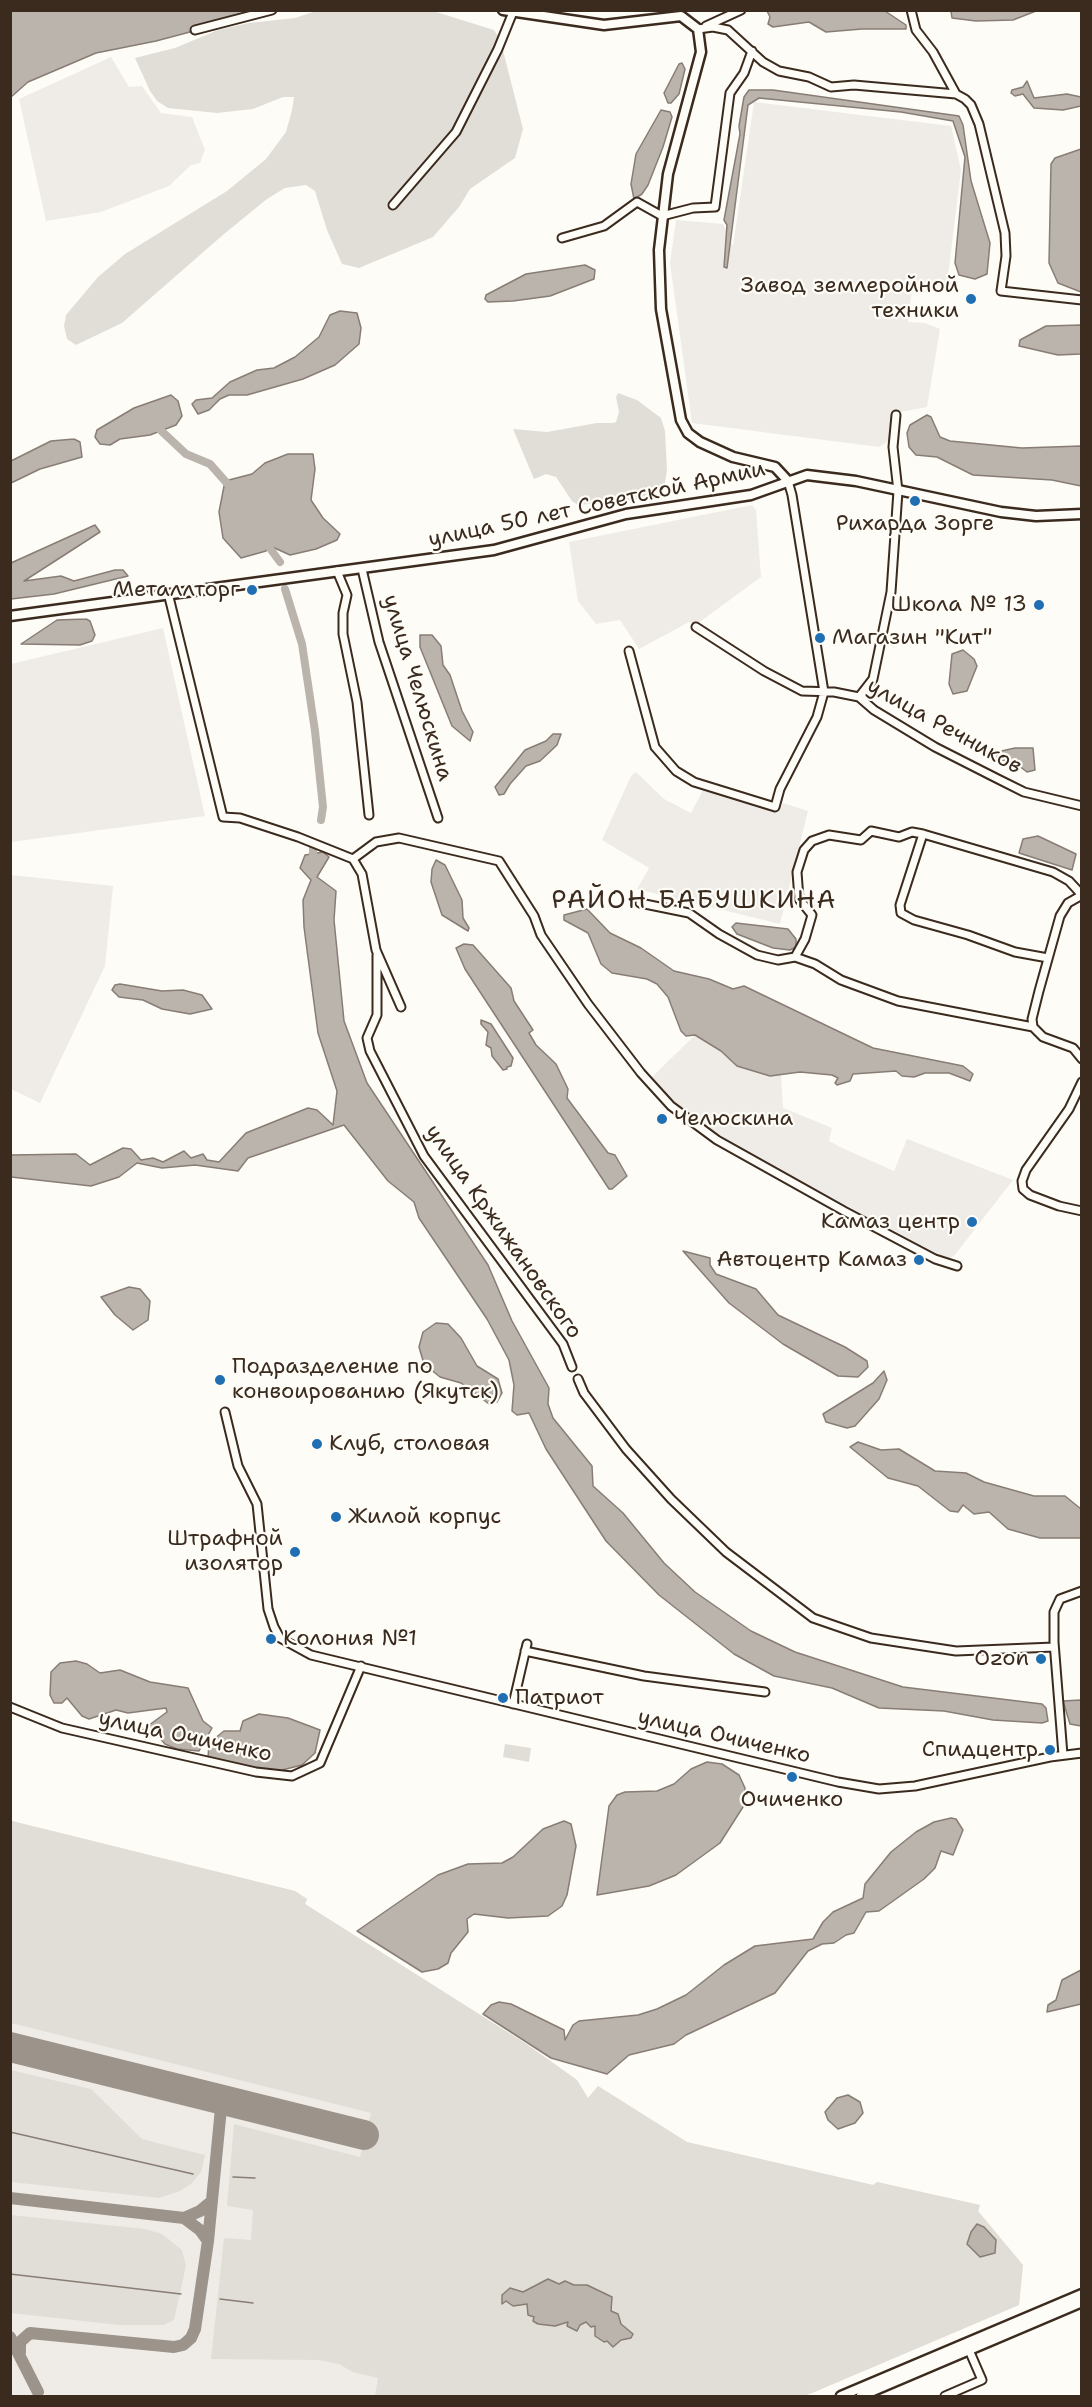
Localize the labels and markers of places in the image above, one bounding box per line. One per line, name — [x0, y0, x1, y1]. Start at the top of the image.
place label: Завод землеройной техники — [741, 273, 959, 324]
marker: Завод землеройной техники — [964, 292, 978, 306]
marker: Рихарда Зорге — [908, 494, 922, 508]
place label: Рихарда Зорге — [836, 511, 994, 537]
place label: Металлторг — [112, 577, 240, 603]
marker: Металлторг — [245, 583, 259, 597]
place label: Школа № 13 — [891, 592, 1027, 618]
marker: Школа № 13 — [1032, 598, 1046, 612]
place label: Магазин "Кит" — [832, 625, 993, 651]
marker: Магазин "Кит" — [813, 631, 827, 645]
place label: Челюскина — [674, 1106, 793, 1132]
marker: Челюскина — [655, 1112, 669, 1126]
place label: Камаз центр — [821, 1209, 960, 1235]
marker: Камаз центр — [965, 1215, 979, 1229]
place label: Автоцентр Камаз — [716, 1247, 907, 1273]
marker: Автоцентр Камаз — [912, 1253, 926, 1267]
place label: Подразделение по конвоированию (Якутск) — [232, 1354, 499, 1406]
marker: Подразделение по конвоированию (Якутск) — [213, 1373, 227, 1387]
place label: Клуб, столовая — [329, 1431, 490, 1457]
marker: Клуб, столовая — [310, 1437, 324, 1451]
place label: Жилой корпус — [348, 1504, 501, 1530]
marker: Жилой корпус — [329, 1510, 343, 1524]
place label: Штрафной изолятор — [167, 1526, 283, 1578]
marker: Штрафной изолятор — [288, 1545, 302, 1559]
place label: Колония №1 — [283, 1626, 417, 1652]
marker: Колония №1 — [264, 1632, 278, 1646]
place label: Ozon — [974, 1646, 1029, 1672]
marker: Ozon — [1034, 1652, 1048, 1666]
place label: Патриот — [515, 1685, 604, 1711]
marker: Патриот — [496, 1691, 510, 1705]
place label: Спидцентр — [922, 1737, 1038, 1763]
marker: Спидцентр — [1043, 1743, 1057, 1757]
marker: Очиченко — [785, 1770, 799, 1784]
place label: Очиченко — [741, 1787, 843, 1813]

